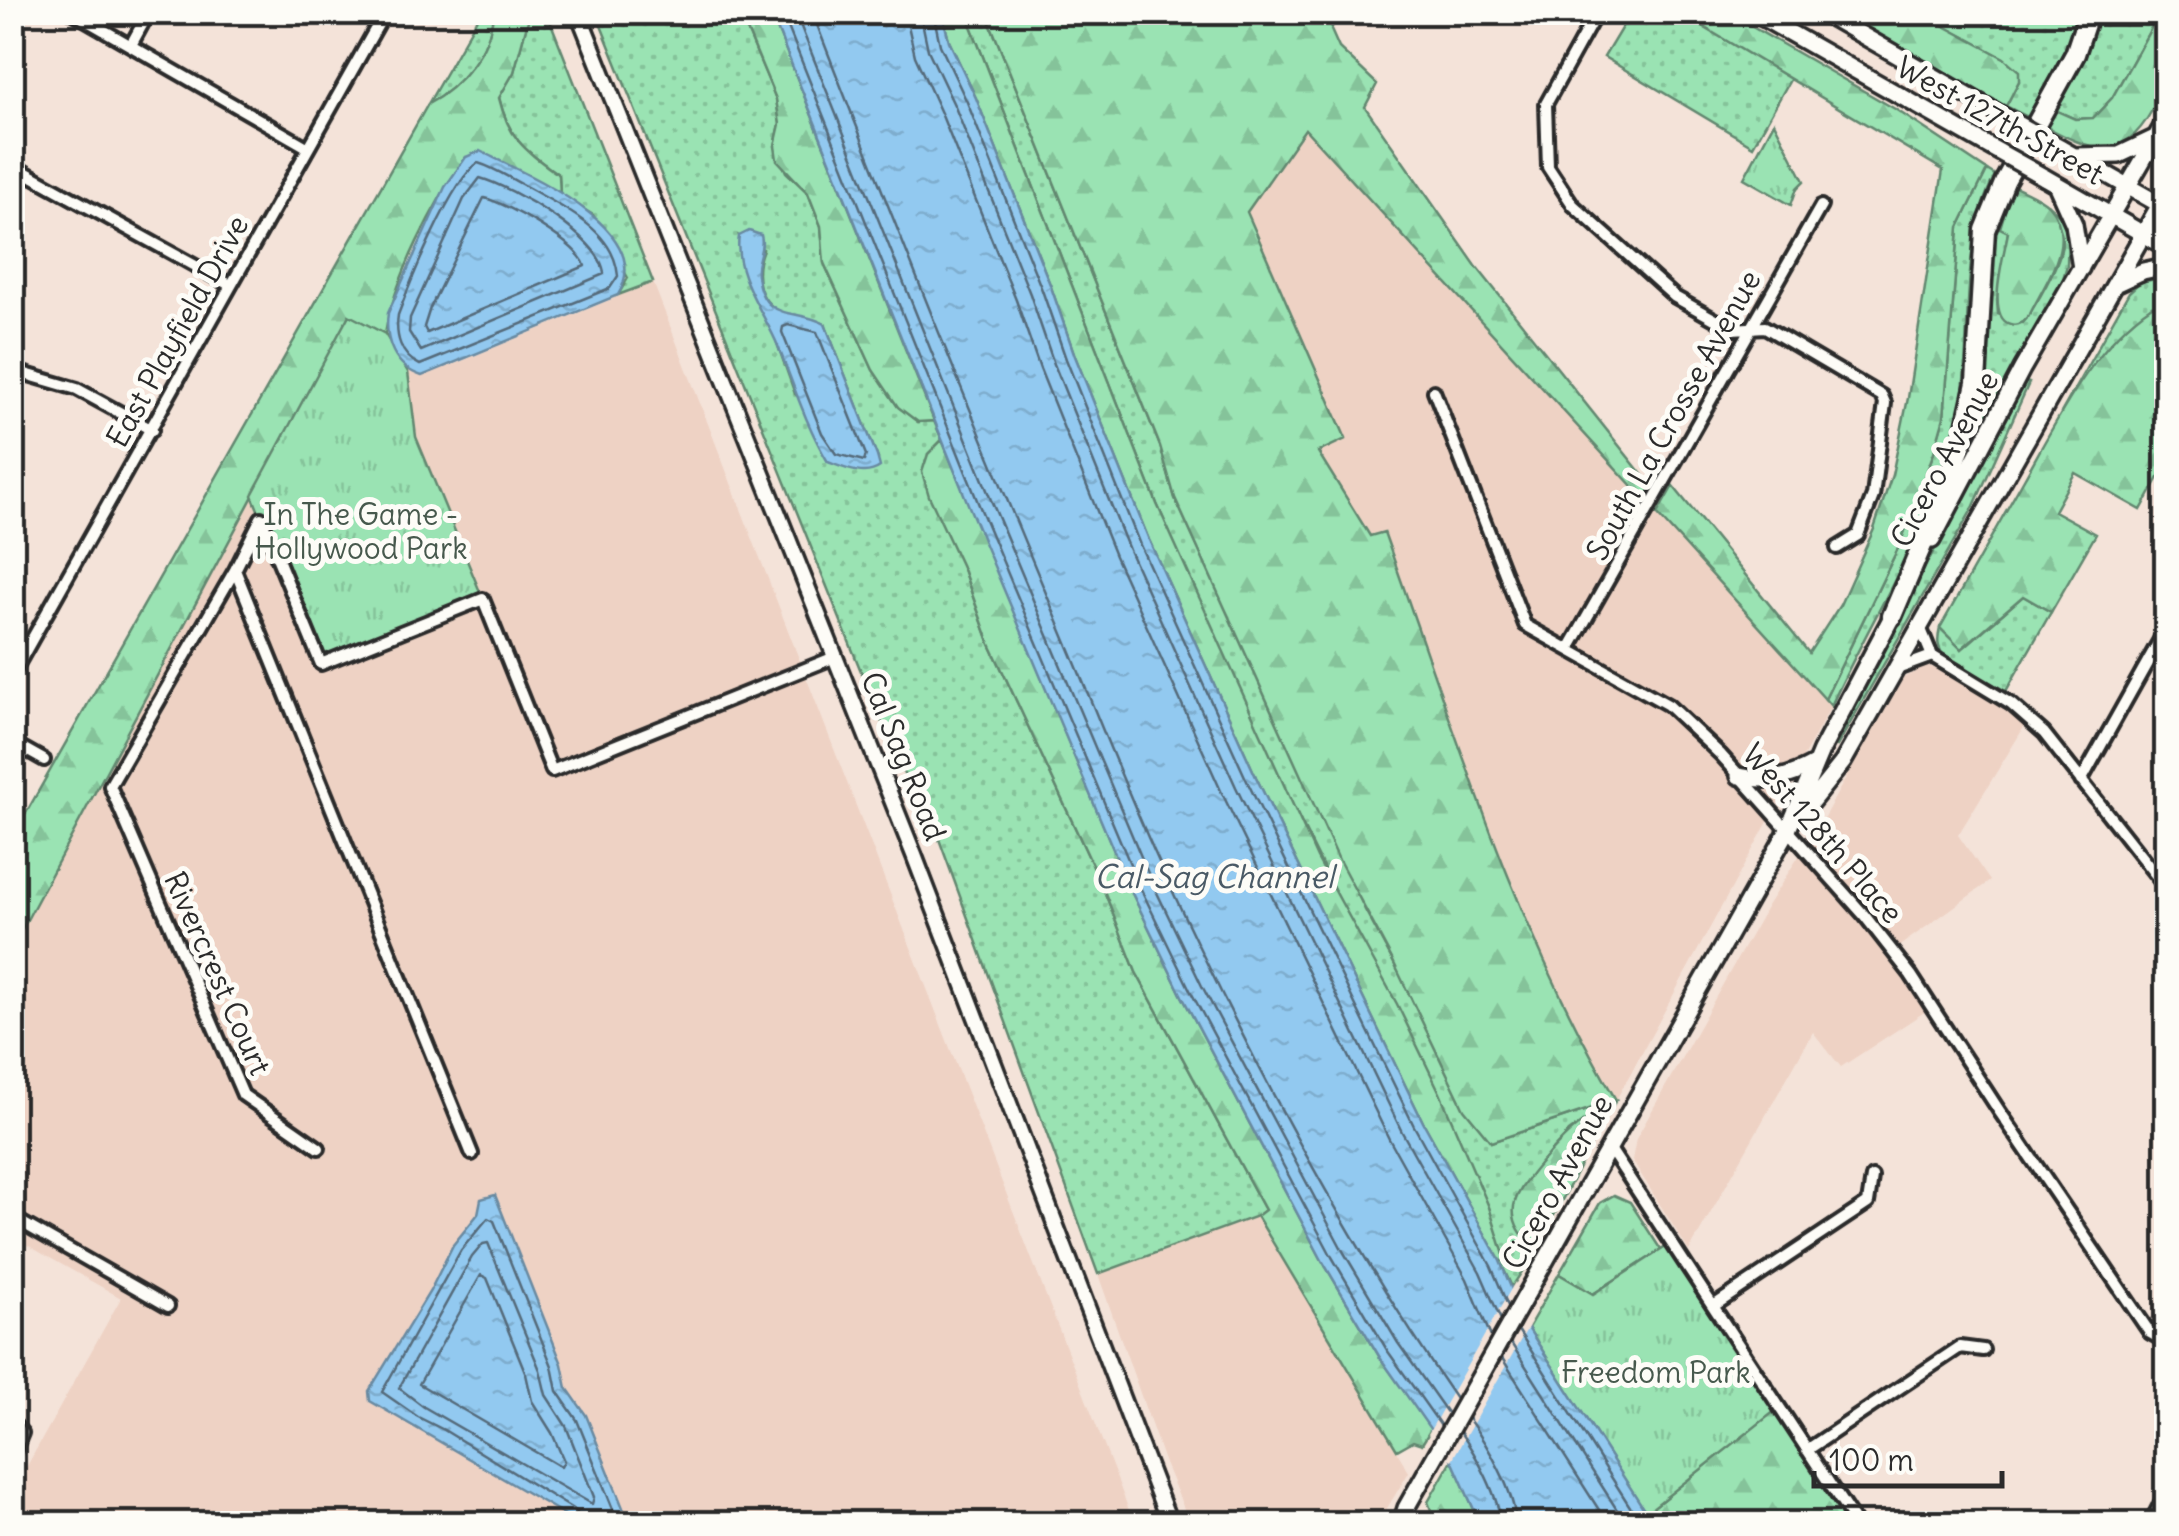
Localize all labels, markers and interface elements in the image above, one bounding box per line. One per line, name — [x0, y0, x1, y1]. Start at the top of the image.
street label: West 127th Street — [1890, 47, 2110, 193]
street label: East Playfield Drive — [98, 208, 256, 454]
street label: South La Crosse Avenue — [1577, 263, 1769, 567]
street label: Cicero Avenue — [1882, 364, 2006, 554]
park label: In The Game - Hollywood Park — [255, 495, 467, 567]
street label: Cal Sag Road — [853, 666, 955, 846]
street label: West 128th Place — [1735, 735, 1911, 931]
water label: Cal-Sag Channel — [1094, 856, 1338, 897]
street label: Rivercrest Court — [156, 866, 280, 1080]
street label: Cicero Avenue — [1493, 1088, 1621, 1276]
park label: Freedom Park — [1561, 1353, 1751, 1391]
scale bar — [1814, 1426, 2002, 1488]
text: 100 m — [1829, 1441, 1914, 1479]

